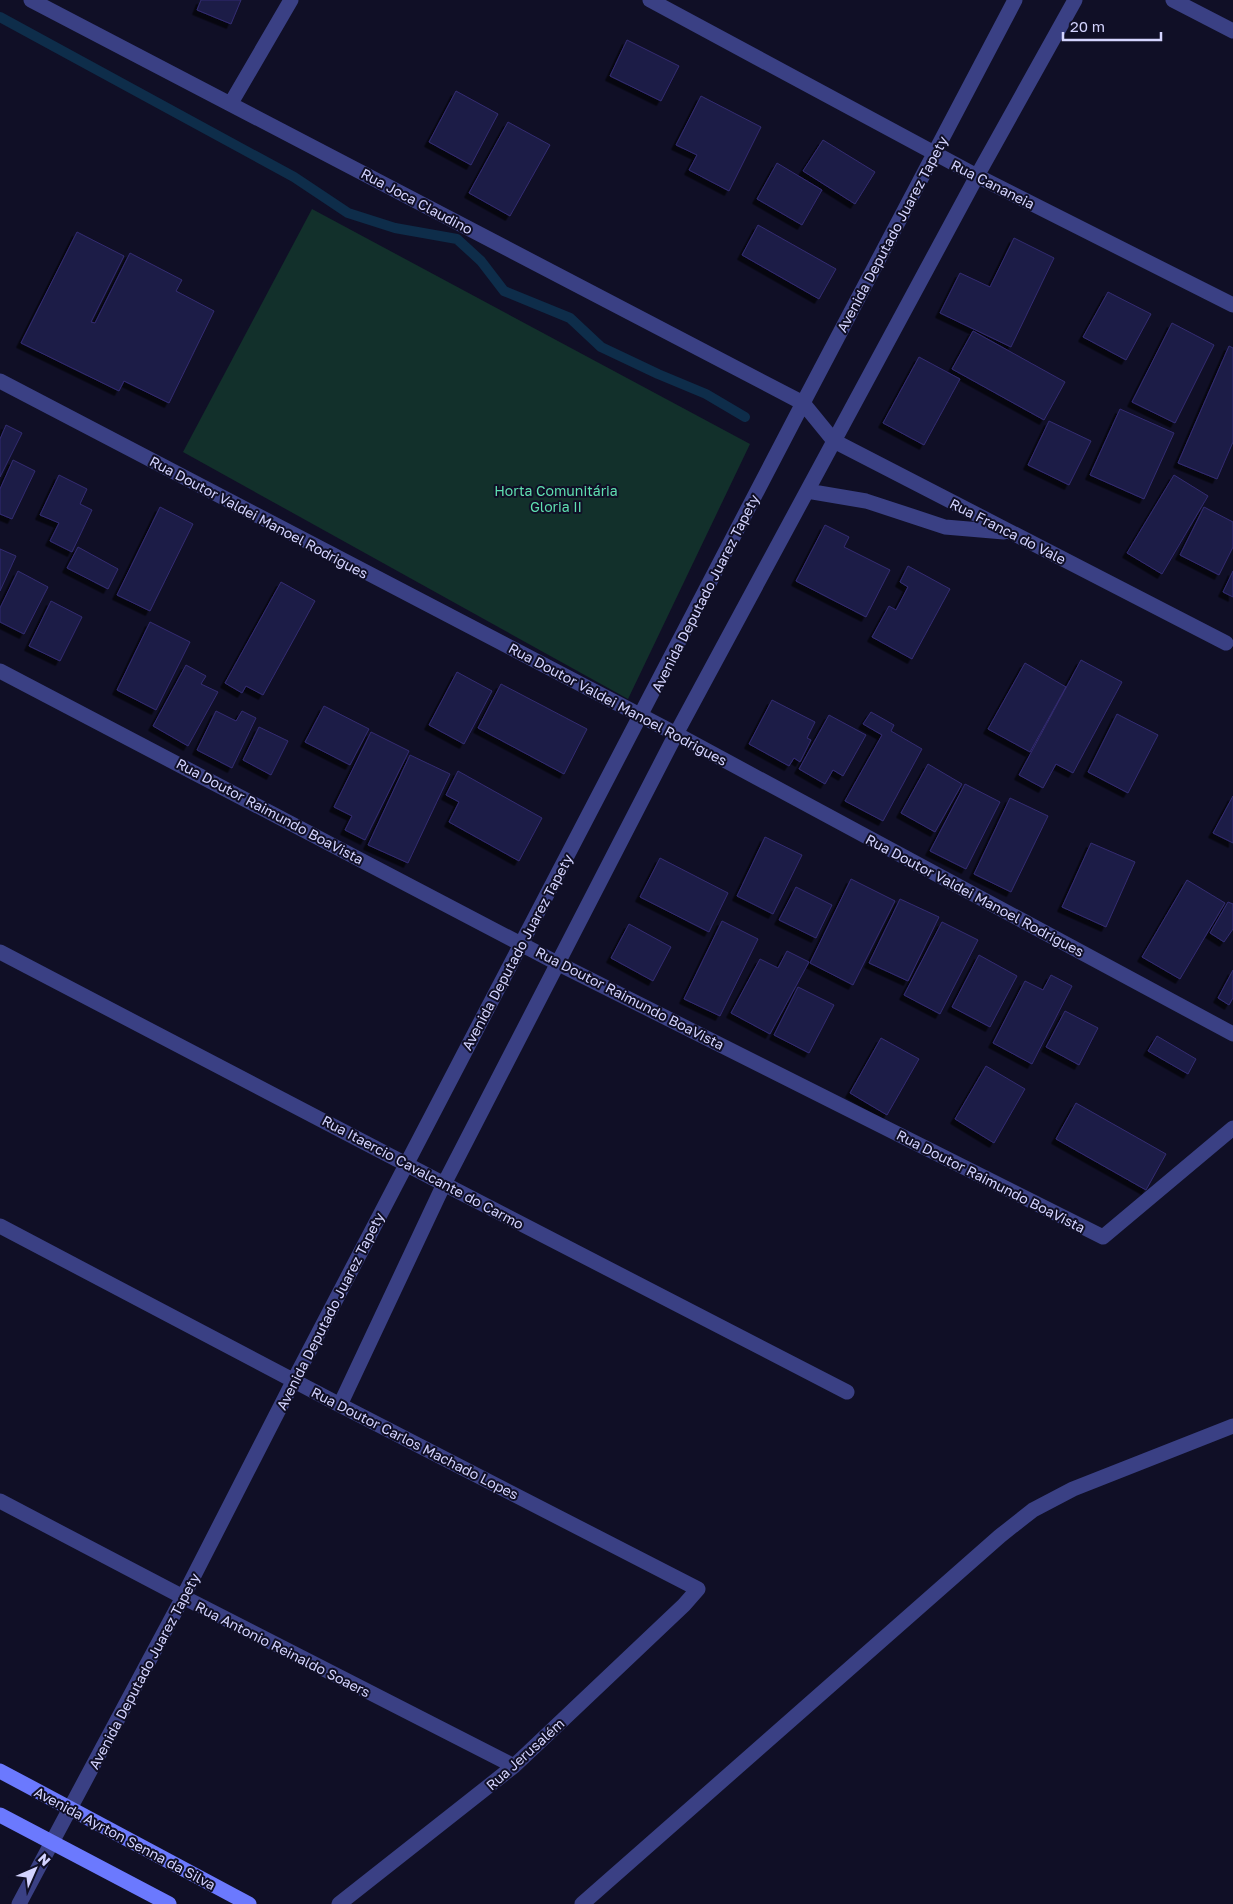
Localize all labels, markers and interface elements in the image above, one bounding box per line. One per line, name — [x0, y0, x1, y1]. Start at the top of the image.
scale bar — [1063, 10, 1160, 42]
text: 20 m — [1070, 17, 1105, 35]
street label: Avenida Deputado Juarez Tapety — [833, 133, 951, 335]
street label: Rua Cananeia — [948, 156, 1038, 212]
street label: Rua Joca Claudino — [358, 164, 476, 238]
street label: Rua Doutor Valdei Manoel Rodrigues — [147, 452, 371, 582]
park label: Horta Comunitária Gloria II — [494, 482, 618, 515]
street label: Avenida Deputado Juarez Tapety — [648, 491, 762, 695]
street label: Rua Franca do Vale — [947, 494, 1069, 568]
street label: Rua Doutor Valdei Manoel Rodrigues — [506, 639, 730, 769]
street label: Rua Doutor Raimundo BoaVista — [174, 754, 366, 868]
street label: Rua Doutor Valdei Manoel Rodrigues — [863, 830, 1087, 960]
street label: Avenida Deputado Juarez Tapety — [458, 851, 576, 1053]
street label: Rua Doutor Raimundo BoaVista — [533, 943, 727, 1053]
street label: Rua Itaercio Cavalcante do Carmo — [319, 1111, 527, 1233]
street label: Rua Doutor Raimundo BoaVista — [894, 1126, 1088, 1236]
street label: Avenida Deputado Juarez Tapety — [273, 1209, 387, 1413]
street label: Rua Doutor Carlos Machado Lopes — [309, 1383, 521, 1503]
street label: Avenida Deputado Juarez Tapety — [85, 1570, 203, 1772]
street label: Rua Antonio Reinaldo Soaers — [193, 1597, 373, 1701]
street label: Rua Jerusalém — [482, 1715, 568, 1793]
street label: Avenida Ayrton Senna da Silva — [31, 1783, 219, 1893]
north arrow — [10, 1844, 60, 1894]
text: N — [35, 1850, 54, 1869]

